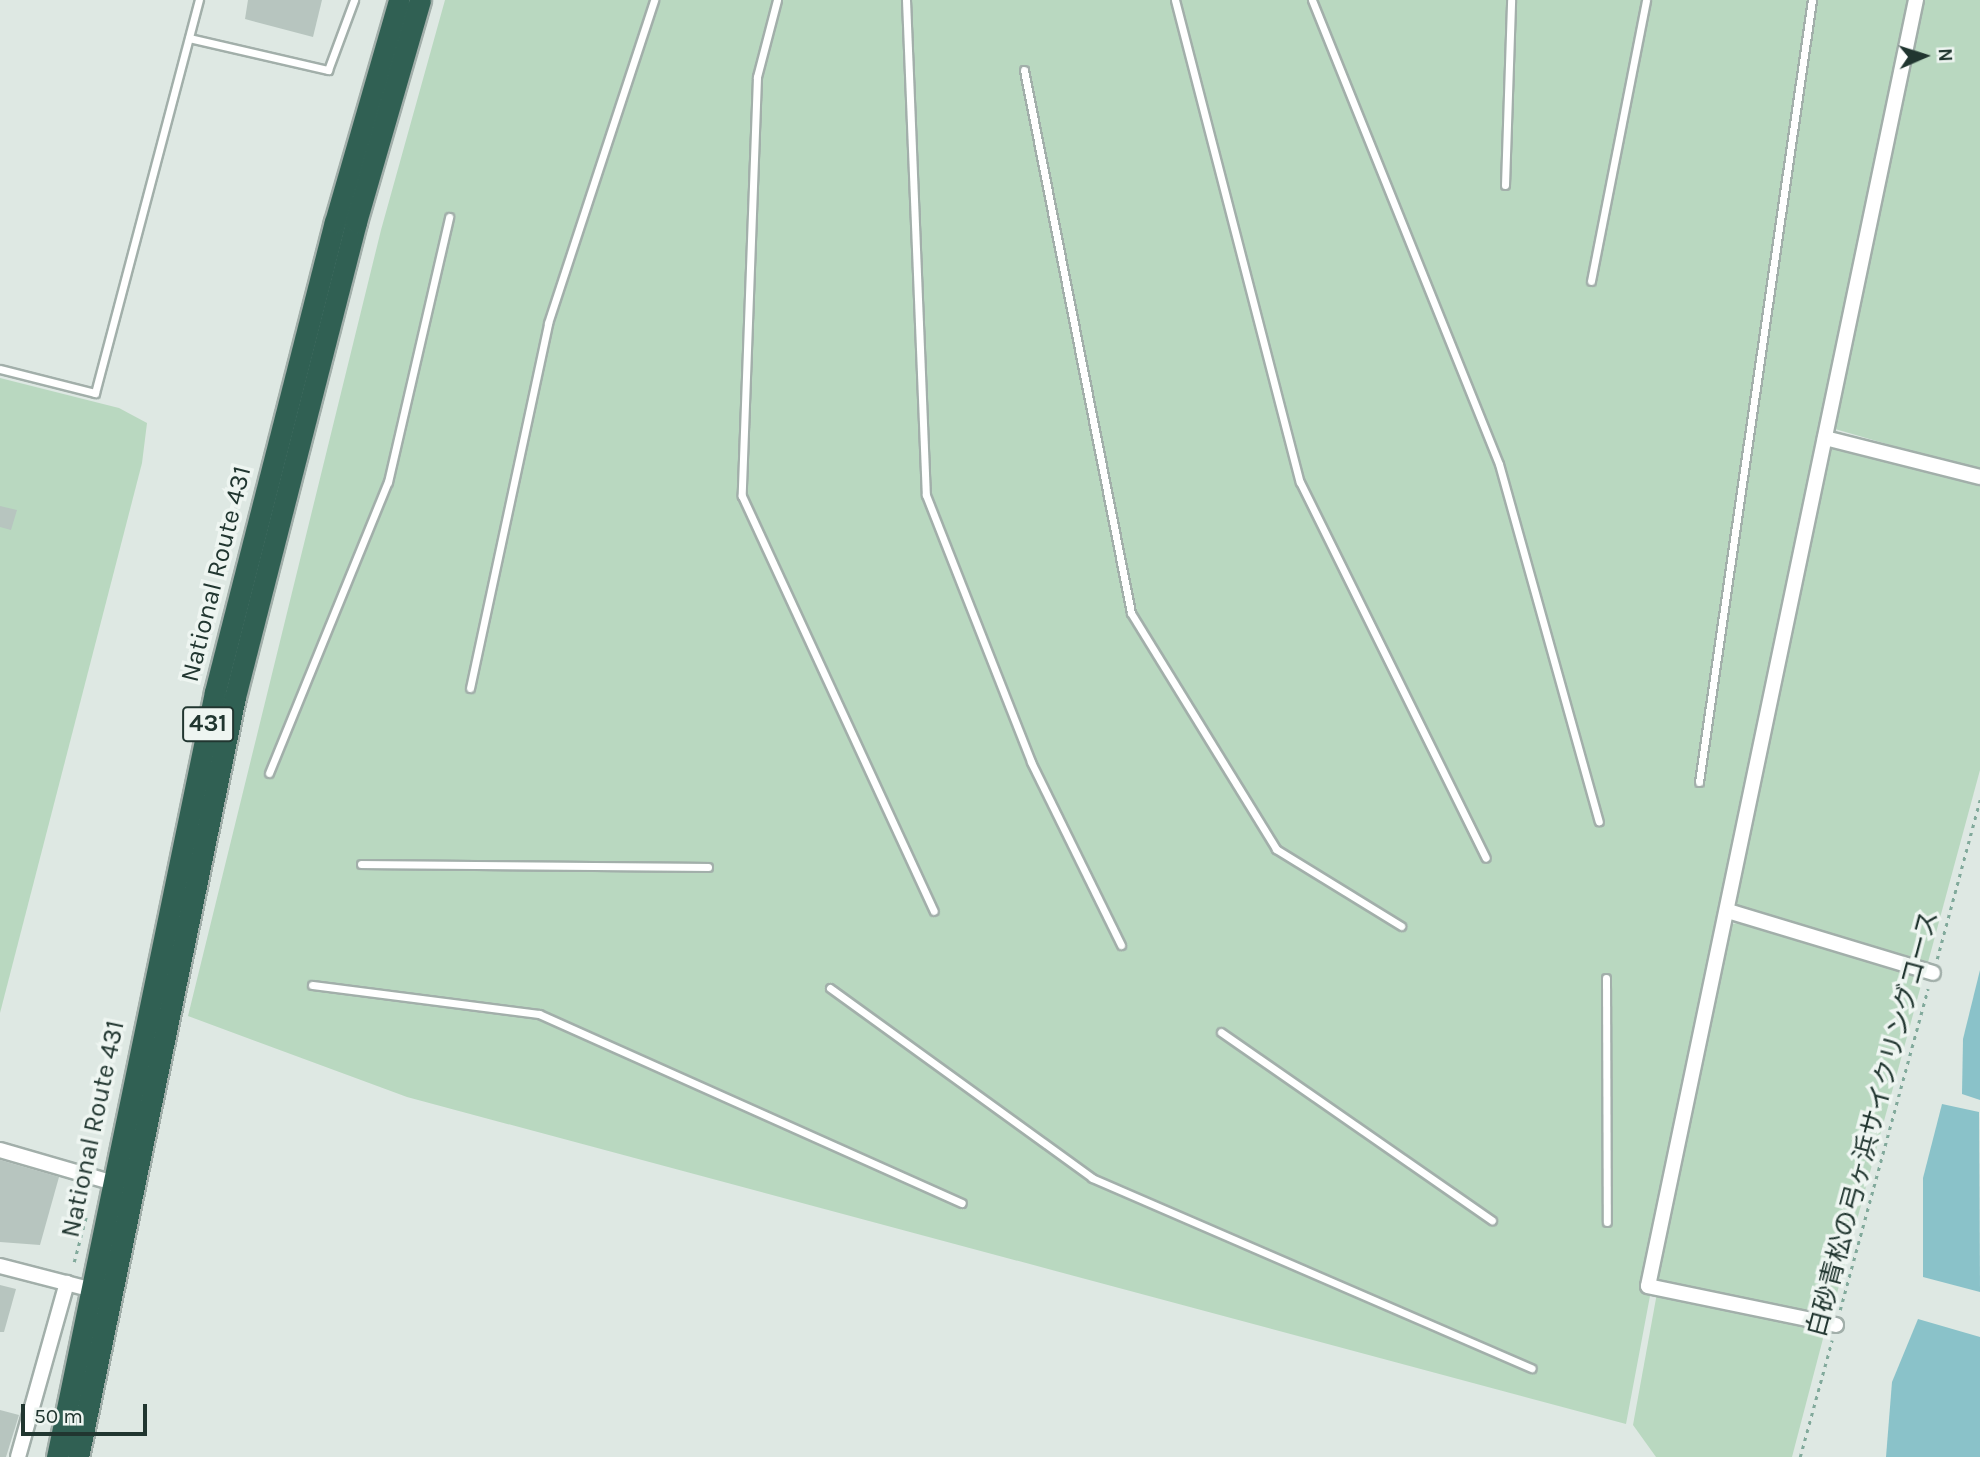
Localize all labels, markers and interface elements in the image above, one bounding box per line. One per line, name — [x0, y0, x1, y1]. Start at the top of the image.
north arrow — [1889, 21, 1959, 91]
text: N — [1934, 48, 1956, 62]
street label: National Route 431 — [174, 463, 258, 685]
road number: 431 — [182, 704, 234, 744]
street label: 白砂青松の弓ヶ浜サイクリングコース — [1801, 906, 1945, 1342]
street label: National Route 431 — [55, 1018, 131, 1240]
scale bar — [24, 1390, 150, 1434]
text: 50 m — [34, 1404, 83, 1428]

